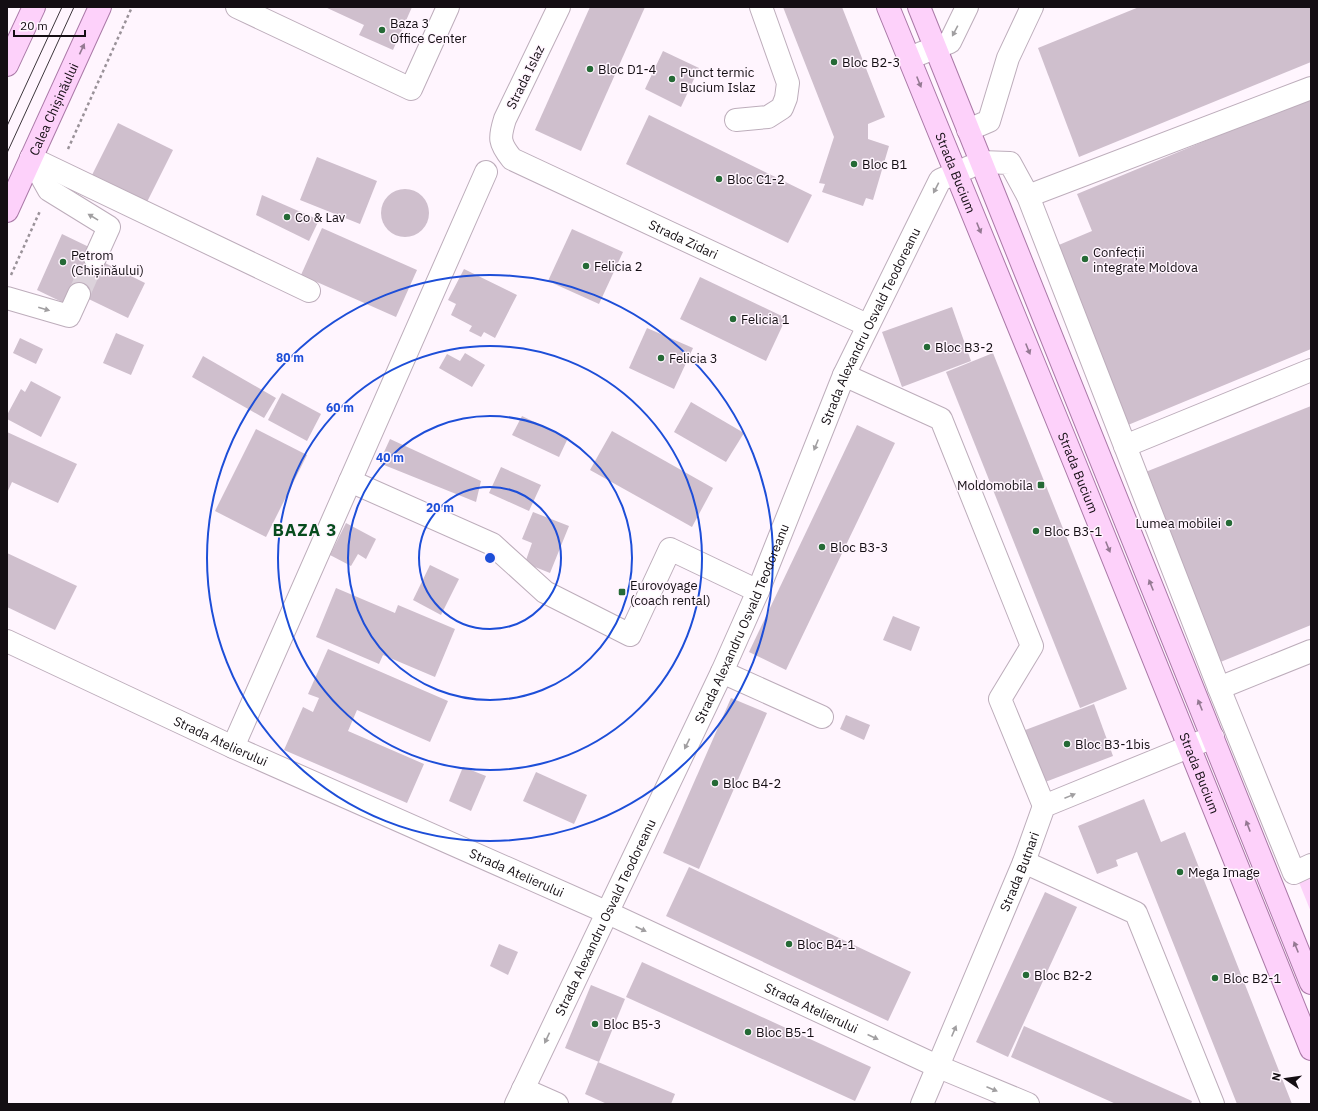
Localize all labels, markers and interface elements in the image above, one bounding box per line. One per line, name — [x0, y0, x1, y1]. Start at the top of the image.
scale bar — [14, 12, 85, 38]
place label: Baza 3 Office Center — [390, 15, 467, 47]
text: 20 m — [20, 18, 48, 33]
marker: Baza 3 Office Center — [377, 25, 387, 35]
one-way arrow — [952, 26, 958, 37]
street label: Strada Islaz — [503, 42, 548, 112]
one-way arrow — [79, 43, 85, 54]
place label: Bloc B2-3 — [842, 54, 900, 71]
marker: Bloc B2-3 — [829, 57, 839, 67]
street label: Calea Chișinăului — [25, 60, 82, 158]
place label: Bloc D1-4 — [598, 61, 657, 78]
marker: Bloc D1-4 — [585, 64, 595, 74]
place label: Punct termic Bucium Islaz — [680, 64, 756, 96]
marker: Punct termic Bucium Islaz — [667, 74, 677, 84]
one-way arrow — [916, 77, 922, 89]
street label: Strada Bucium — [931, 130, 979, 216]
place label: Bloc B1 — [862, 156, 907, 173]
marker: Bloc B1 — [849, 159, 859, 169]
place label: Bloc C1-2 — [727, 171, 785, 188]
marker: Bloc C1-2 — [714, 174, 724, 184]
one-way arrow — [933, 182, 939, 193]
place label: Co & Lav — [295, 209, 346, 226]
marker: Co & Lav — [282, 212, 292, 222]
one-way arrow — [87, 214, 99, 221]
street label: Strada Zidari — [646, 216, 721, 263]
one-way arrow — [976, 223, 982, 234]
street label: Strada Alexandru Osvald Teodoreanu — [817, 225, 924, 427]
place label: Confecții integrate Moldova — [1093, 244, 1198, 276]
place label: Petrom (Chișinăului) — [71, 247, 144, 279]
marker: Confecții integrate Moldova — [1080, 254, 1090, 264]
marker: Petrom (Chișinăului) — [58, 257, 68, 267]
place label: Felicia 2 — [594, 258, 642, 275]
marker: Felicia 2 — [581, 261, 591, 271]
one-way arrow — [39, 306, 51, 312]
place label: Felicia 1 — [741, 311, 790, 328]
marker: Felicia 1 — [728, 314, 738, 324]
place label: Bloc B3-2 — [935, 339, 993, 356]
marker: Bloc B3-2 — [922, 342, 932, 352]
one-way arrow — [1025, 343, 1031, 354]
text: 80 m — [276, 350, 304, 365]
place label: Felicia 3 — [669, 350, 717, 367]
marker: Felicia 3 — [656, 353, 666, 363]
text: 60 m — [326, 400, 354, 415]
street label: Strada Bucium — [1054, 430, 1102, 516]
one-way arrow — [813, 439, 819, 450]
text: 40 m — [376, 450, 404, 465]
place label: Moldomobila — [957, 477, 1033, 494]
marker: Moldomobila — [1036, 480, 1046, 490]
text: 20 m — [426, 500, 454, 515]
place label: Lumea mobilei — [1135, 515, 1221, 532]
marker: Lumea mobilei — [1224, 518, 1234, 528]
district label: BAZA 3 — [273, 519, 337, 541]
street label: Strada Alexandru Osvald Teodoreanu — [691, 521, 793, 726]
place label: Bloc B3-1 — [1044, 523, 1102, 540]
marker: Bloc B3-1 — [1031, 526, 1041, 536]
place label: Bloc B3-3 — [830, 539, 888, 556]
one-way arrow — [1106, 541, 1112, 553]
marker: Bloc B3-3 — [817, 542, 827, 552]
centre of rings — [483, 551, 497, 565]
place label: Eurovoyage (coach rental) — [630, 577, 711, 609]
one-way arrow — [1148, 578, 1154, 590]
marker: Eurovoyage (coach rental) — [617, 587, 627, 597]
one-way arrow — [1197, 700, 1203, 711]
street label: Strada Atelierului — [171, 712, 270, 770]
street label: Strada Bucium — [1175, 730, 1223, 816]
place label: Bloc B3-1bis — [1075, 736, 1150, 753]
one-way arrow — [684, 738, 690, 750]
marker: Bloc B3-1bis — [1062, 739, 1072, 749]
place label: Bloc B4-2 — [723, 775, 781, 792]
marker: Bloc B4-2 — [710, 778, 720, 788]
one-way arrow — [1064, 792, 1076, 798]
street label: Strada Alexandru Osvald Teodoreanu — [551, 816, 660, 1019]
one-way arrow — [1244, 820, 1250, 832]
street label: Strada Butnari — [996, 830, 1043, 914]
street label: Strada Atelierului — [467, 845, 567, 901]
place label: Mega Image — [1188, 864, 1260, 881]
marker: Mega Image — [1175, 867, 1185, 877]
one-way arrow — [636, 926, 647, 932]
place label: Bloc B4-1 — [797, 936, 855, 953]
marker: Bloc B4-1 — [784, 939, 794, 949]
one-way arrow — [1293, 941, 1299, 952]
place label: Bloc B2-2 — [1034, 967, 1092, 984]
marker: Bloc B2-2 — [1021, 970, 1031, 980]
place label: Bloc B2-1 — [1223, 970, 1281, 987]
marker: Bloc B2-1 — [1210, 973, 1220, 983]
street label: Strada Atelierului — [761, 979, 861, 1037]
place label: Bloc B5-3 — [603, 1016, 661, 1033]
marker: Bloc B5-3 — [590, 1019, 600, 1029]
place label: Bloc B5-1 — [756, 1024, 814, 1041]
one-way arrow — [951, 1025, 957, 1037]
marker: Bloc B5-1 — [743, 1027, 753, 1037]
one-way arrow — [544, 1033, 550, 1044]
one-way arrow — [868, 1034, 879, 1040]
north arrow — [1266, 1059, 1306, 1099]
text: N — [1269, 1071, 1284, 1082]
one-way arrow — [987, 1087, 999, 1093]

